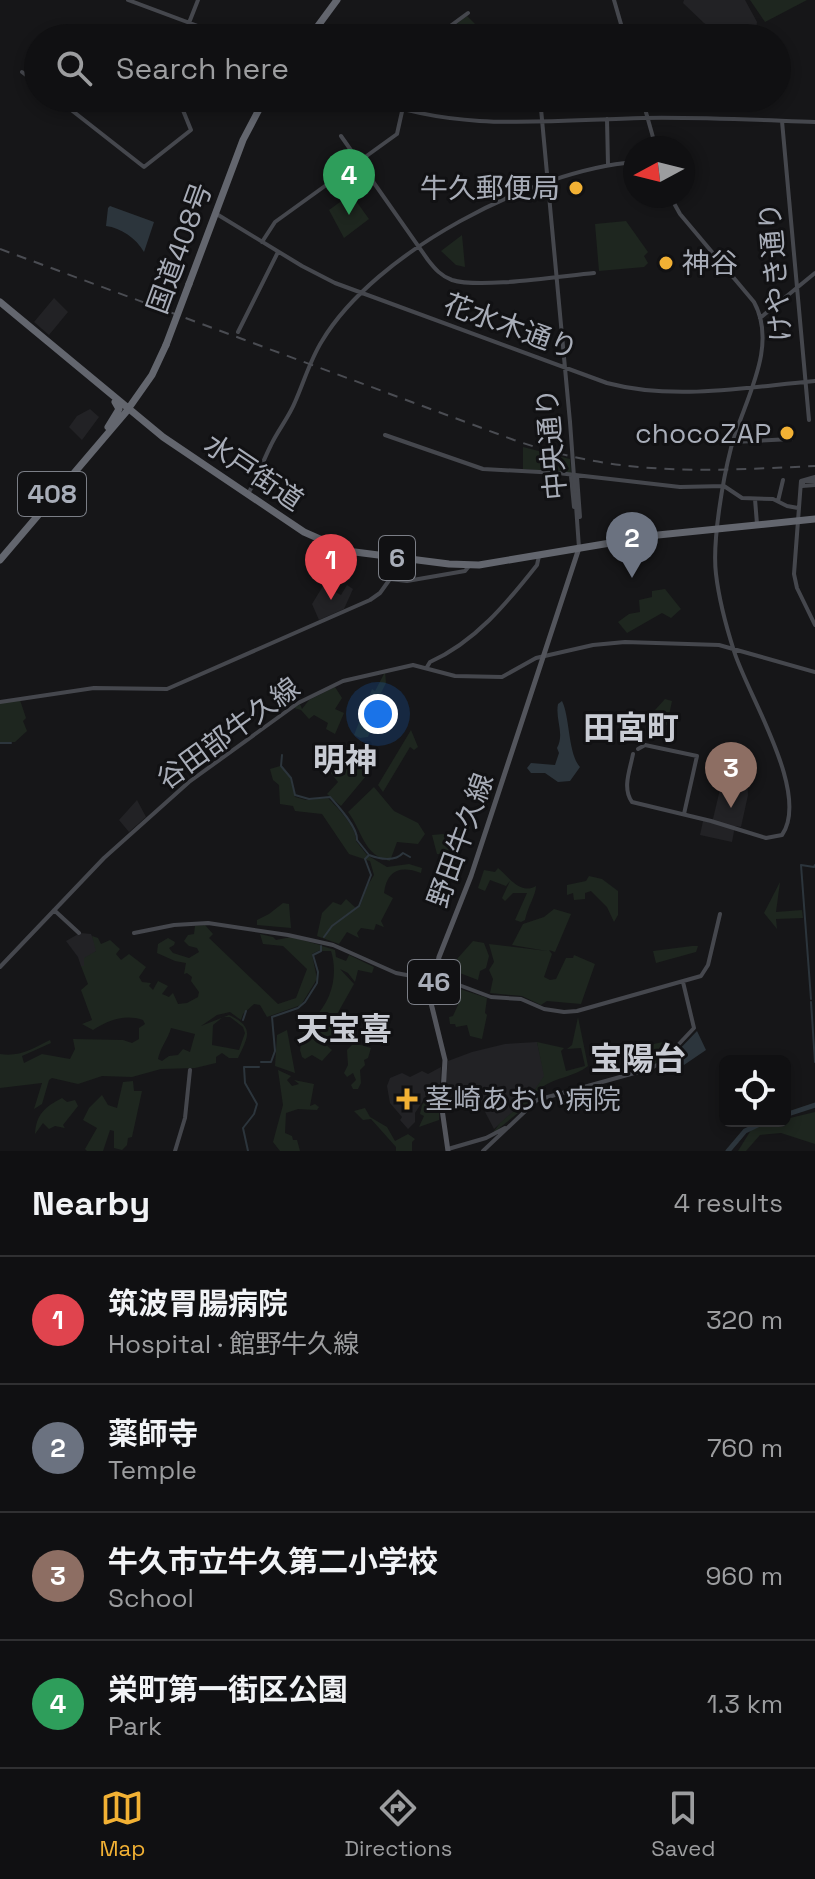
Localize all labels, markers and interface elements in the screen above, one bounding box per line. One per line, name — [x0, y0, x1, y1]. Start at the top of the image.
search box — [24, 24, 791, 112]
icon: search — [52, 46, 96, 90]
text: Search here — [116, 49, 289, 88]
north arrow — [623, 136, 695, 208]
pin: 4 — [323, 149, 375, 215]
place label: 牛久郵便局 — [420, 170, 560, 206]
street label: 国道408号 — [139, 178, 219, 318]
marker: 牛久郵便局 — [567, 179, 585, 197]
street label: けやき通り — [751, 201, 799, 343]
place label: 神谷 — [682, 245, 738, 281]
marker: 神谷 — [657, 254, 675, 272]
street label: 花水木通り — [439, 285, 583, 367]
street label: 中央通り — [528, 387, 574, 501]
place label: chocoZAP — [635, 415, 771, 451]
marker: chocoZAP — [778, 424, 796, 442]
street label: 水戸街道 — [198, 426, 310, 518]
road number: 408 — [18, 472, 86, 516]
pin: 2 — [606, 512, 658, 578]
pin: 1 — [305, 534, 357, 600]
road number: 6 — [379, 536, 415, 580]
street label: 谷田部牛久線 — [149, 669, 307, 797]
your location — [358, 694, 398, 734]
district label: 田宮町 — [583, 708, 679, 748]
district label: 明神 — [313, 740, 377, 780]
pin: 3 — [705, 742, 757, 808]
street label: 野田牛久線 — [419, 768, 501, 912]
road number: 46 — [408, 960, 460, 1004]
district label: 天宝喜 — [296, 1009, 392, 1049]
district label: 宝陽台 — [590, 1039, 686, 1079]
map controls — [719, 1055, 791, 1127]
button: locate — [719, 1055, 791, 1127]
place label: 茎崎あおい病院 — [425, 1081, 621, 1117]
marker: 茎崎あおい病院 — [396, 1088, 418, 1110]
text: Nearby — [32, 1182, 150, 1225]
text: 4 results — [674, 1186, 783, 1220]
text: 筑波胃腸病院 — [108, 1284, 288, 1323]
text: 1 — [52, 1303, 64, 1337]
text: 320 m — [706, 1303, 783, 1337]
text: Hospital · 館野牛久線 — [108, 1327, 359, 1361]
text: 薬師寺 — [108, 1414, 198, 1453]
text: 2 — [50, 1431, 66, 1465]
text: 760 m — [707, 1431, 783, 1465]
text: Temple — [108, 1453, 197, 1487]
text: 牛久市立牛久第二小学校 — [108, 1542, 438, 1581]
text: 3 — [50, 1559, 66, 1593]
text: 960 m — [705, 1559, 783, 1593]
text: School — [108, 1581, 194, 1615]
text: 栄町第一街区公園 — [108, 1670, 348, 1709]
text: 4 — [50, 1687, 66, 1721]
text: 1.3 km — [707, 1687, 783, 1721]
text: Park — [108, 1709, 162, 1743]
tab: Map — [100, 1786, 145, 1862]
tab: Directions — [344, 1786, 452, 1862]
tab: Saved — [651, 1786, 715, 1862]

